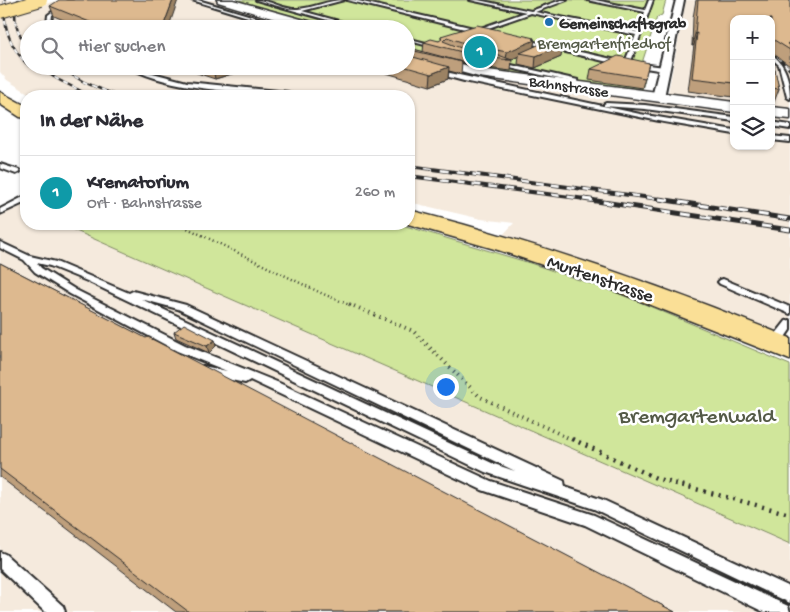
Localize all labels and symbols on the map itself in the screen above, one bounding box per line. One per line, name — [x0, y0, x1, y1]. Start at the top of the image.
place label: Gemeinschaftsgrab — [559, 15, 687, 35]
marker: Gemeinschaftsgrab — [543, 16, 555, 28]
pin: 1 — [464, 33, 496, 71]
park label: Bremgartenfriedhof — [537, 36, 672, 55]
street label: Bahnstrasse — [526, 73, 610, 104]
street label: Murtenstrasse — [544, 251, 656, 309]
your location — [433, 374, 459, 400]
park label: Bremgartenwald — [618, 405, 777, 431]

